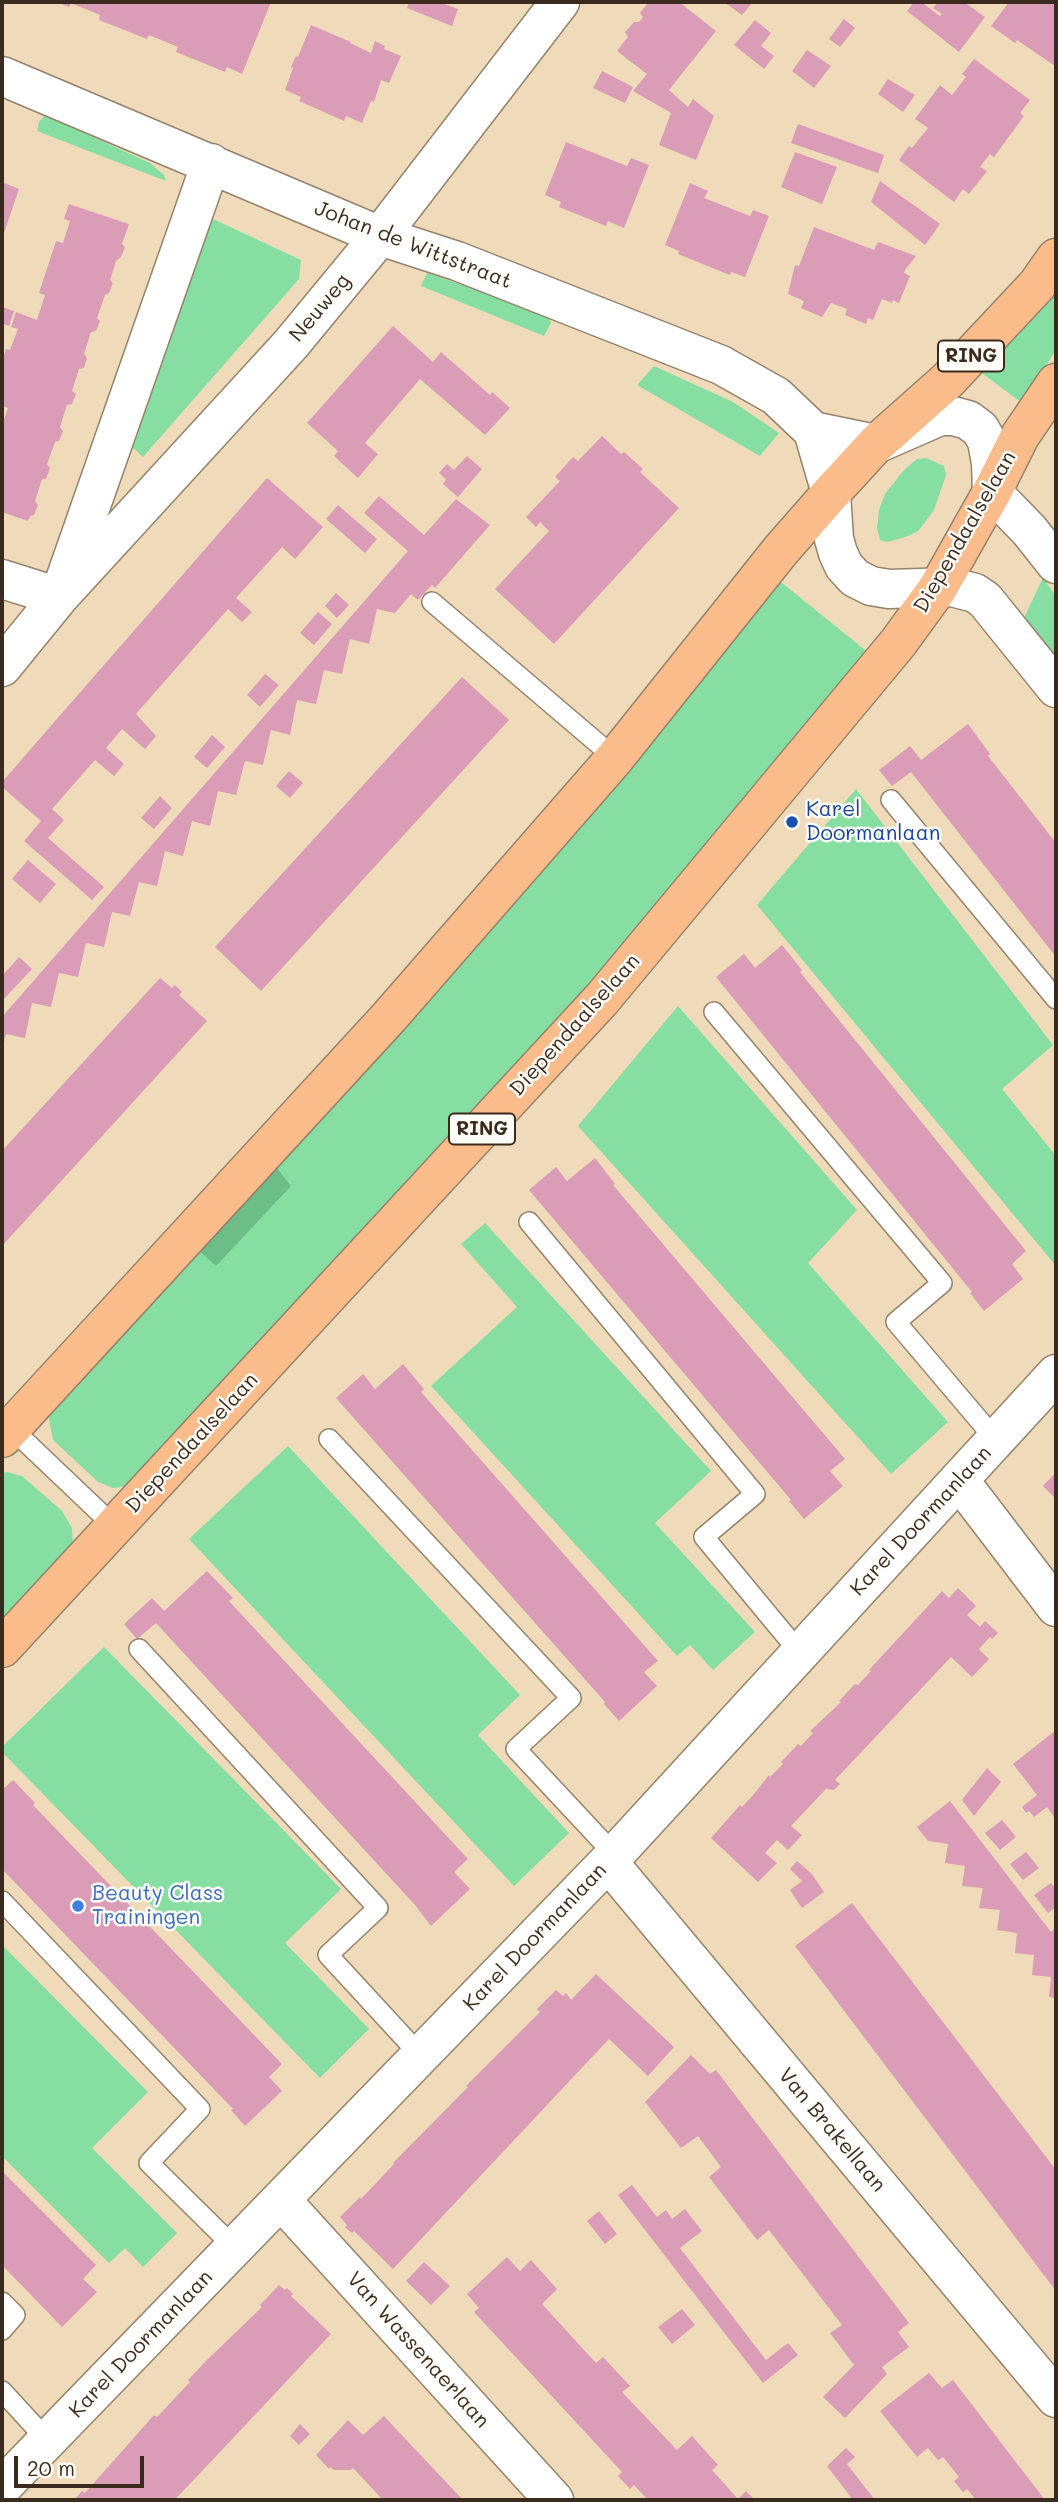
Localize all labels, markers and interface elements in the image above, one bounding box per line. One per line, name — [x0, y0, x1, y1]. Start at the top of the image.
street label: Johan de Wittstraat — [311, 196, 515, 294]
street label: Neuweg — [284, 269, 356, 347]
road number: RING — [938, 340, 1004, 372]
street label: Diependaalselaan — [908, 447, 1022, 617]
place label: Karel Doormanlaan — [806, 797, 940, 847]
marker: Karel Doormanlaan — [784, 814, 800, 830]
street label: Diependaalselaan — [505, 949, 645, 1101]
road number: RING — [449, 1114, 515, 1144]
street label: Diependaalselaan — [121, 1368, 263, 1518]
street label: Karel Doormanlaan — [845, 1441, 997, 1601]
street label: Karel Doormanlaan — [458, 1858, 612, 2016]
place label: Beauty Class Trainingen — [92, 1881, 223, 1931]
marker: Beauty Class Trainingen — [70, 1898, 86, 1914]
street label: Van Brakellaan — [773, 2063, 891, 2197]
street label: Karel Doormanlaan — [64, 2265, 218, 2423]
street label: Van Wassenaerlaan — [341, 2267, 495, 2433]
scale bar — [18, 2442, 147, 2486]
text: 20 m — [27, 2454, 75, 2481]

